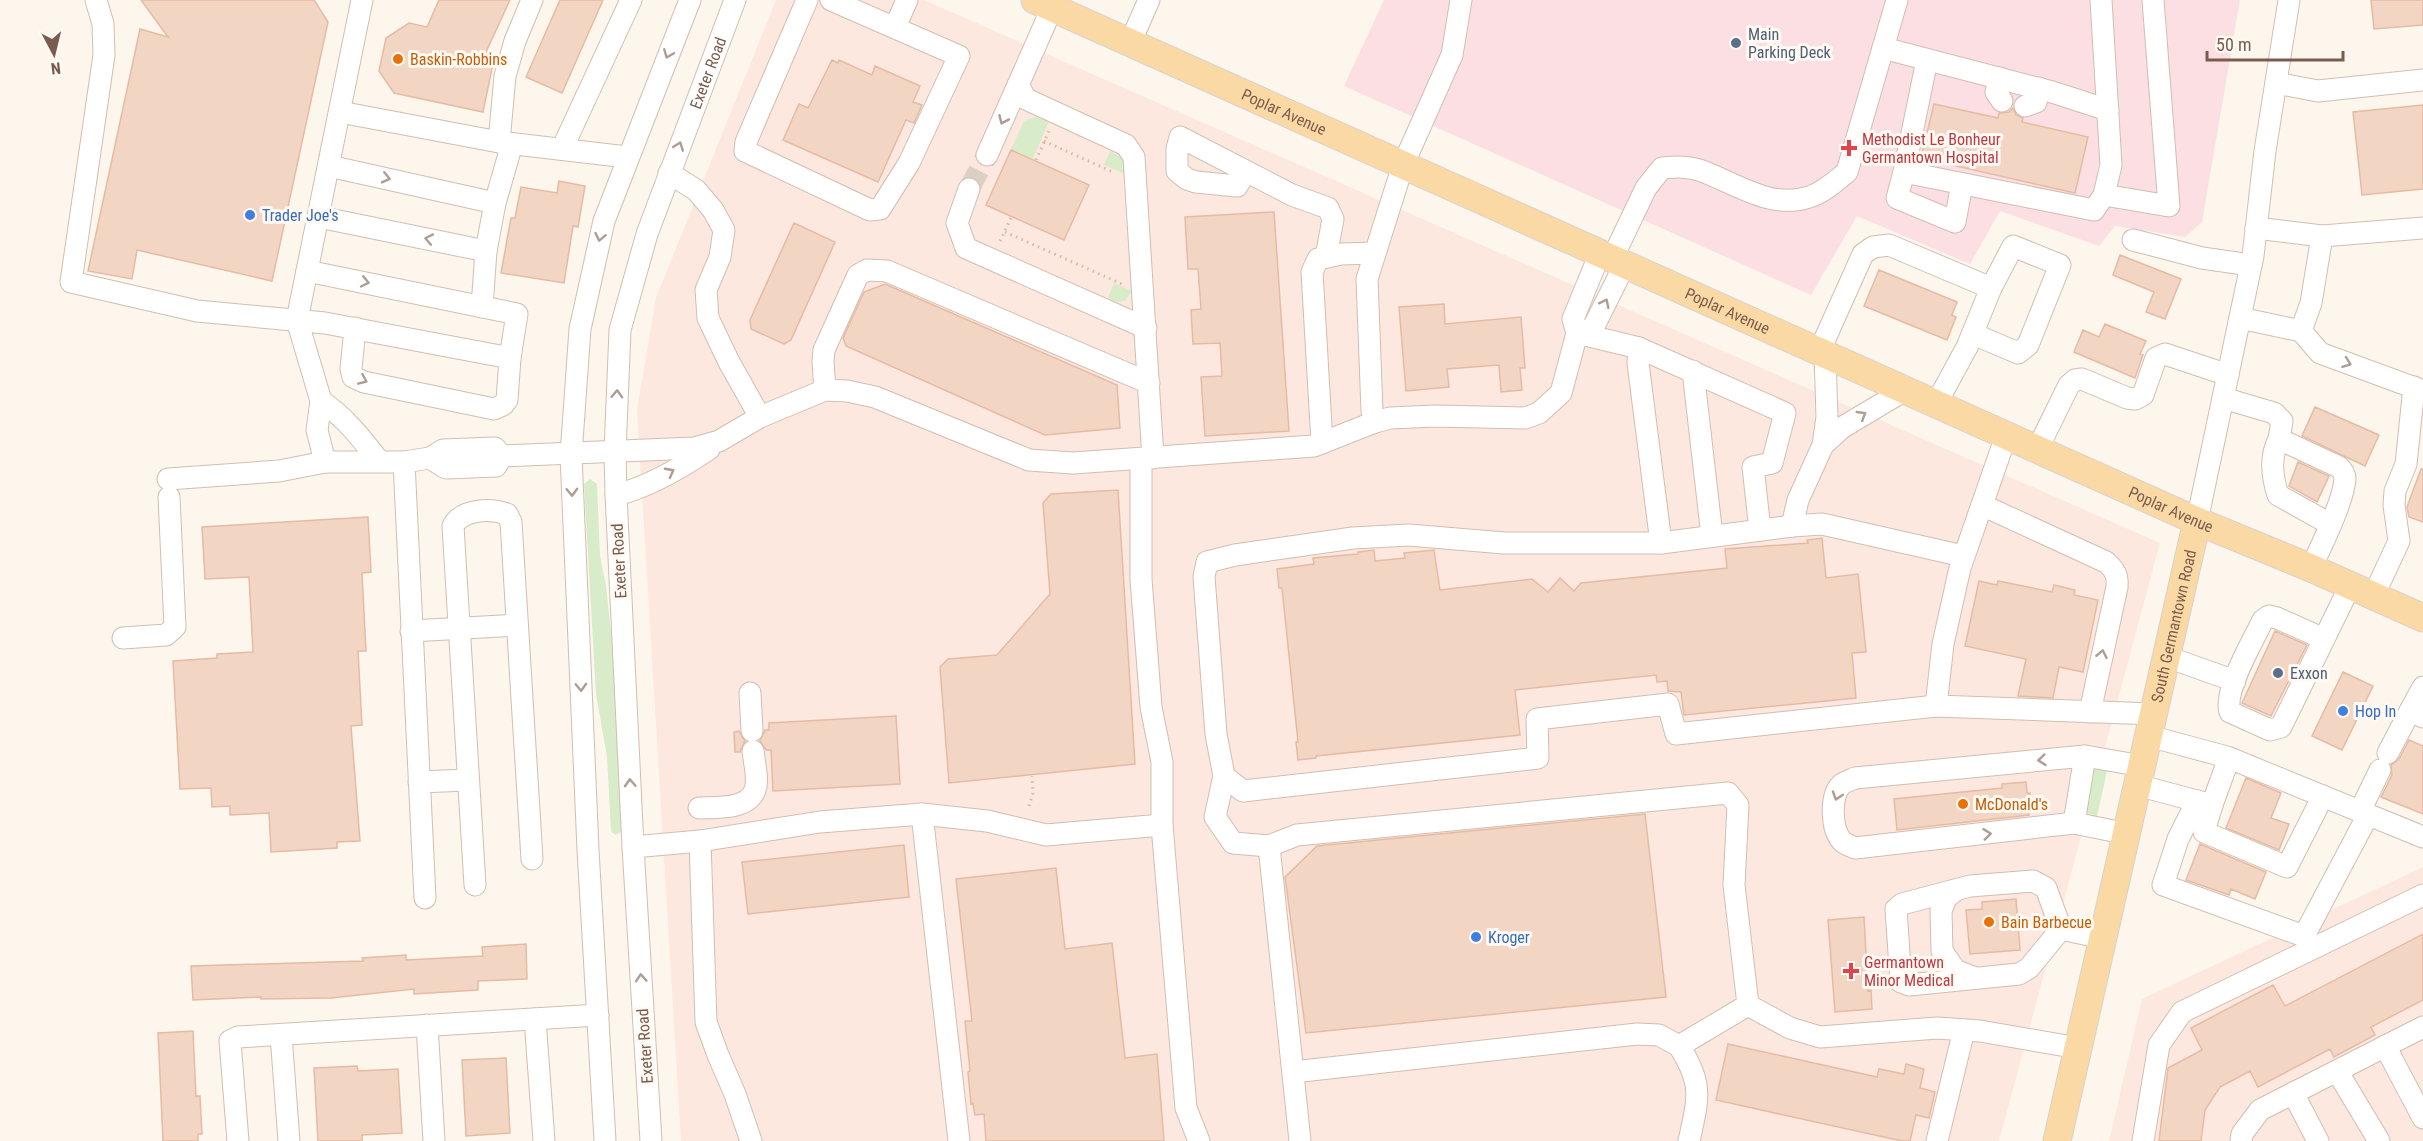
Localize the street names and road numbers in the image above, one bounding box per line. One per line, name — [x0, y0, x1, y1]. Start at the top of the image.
street label: Exeter Road — [685, 34, 730, 111]
street label: Poplar Avenue — [1239, 84, 1329, 139]
street label: Poplar Avenue — [1682, 283, 1773, 338]
street label: Poplar Avenue — [2126, 482, 2216, 536]
street label: Exeter Road — [608, 523, 630, 599]
street label: South Germantown Road — [2147, 548, 2200, 704]
street label: Exeter Road — [633, 1008, 657, 1084]

